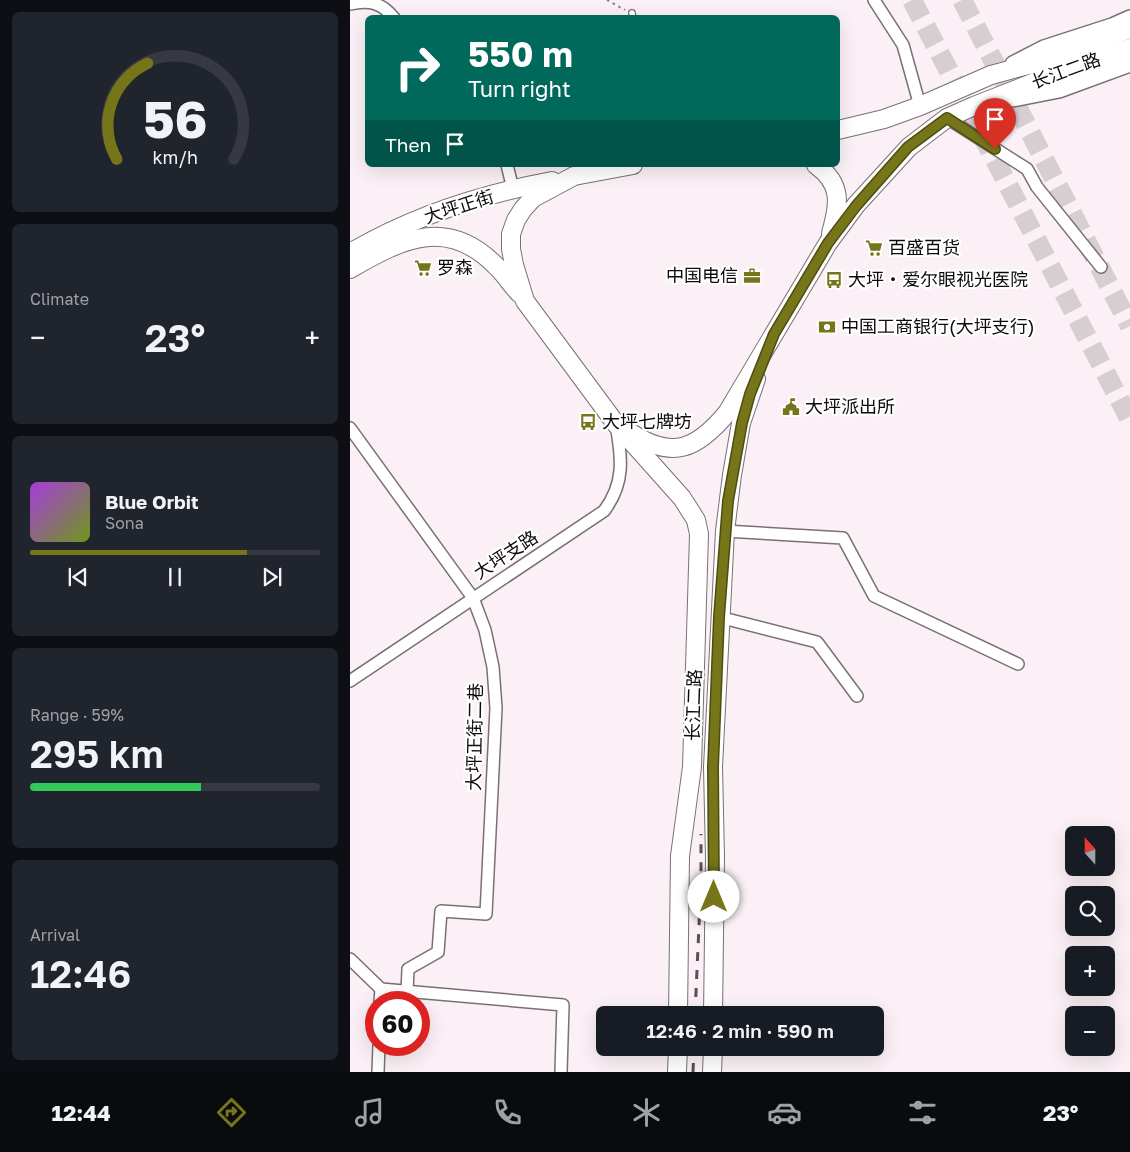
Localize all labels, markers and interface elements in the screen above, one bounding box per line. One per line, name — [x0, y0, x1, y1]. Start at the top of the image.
text: 550 m — [468, 33, 573, 75]
icon: right — [385, 35, 450, 100]
street label: 长江二路 — [1028, 47, 1103, 93]
text: Turn right — [468, 75, 571, 102]
text: 56 — [143, 87, 207, 149]
pin — [974, 98, 1016, 149]
icon: arrive — [981, 105, 1009, 133]
icon: arrive — [441, 130, 469, 158]
text: Then — [385, 133, 431, 156]
text: km/h — [152, 146, 198, 168]
street label: 大坪正街 — [421, 184, 496, 228]
place label: 百盛百货 — [888, 236, 960, 258]
supermarket icon: 百盛百货 — [864, 238, 884, 258]
place label: 罗森 — [437, 256, 473, 278]
supermarket icon: 罗森 — [413, 258, 433, 278]
place label: 中国电信 — [666, 264, 738, 286]
office icon: 中国电信 — [742, 266, 762, 286]
place label: 大坪‧爱尔眼视光医院 — [848, 268, 1028, 290]
bus stop icon: 大坪‧爱尔眼视光医院 — [824, 270, 844, 290]
text: Climate — [30, 289, 89, 309]
text: 23° — [145, 315, 205, 360]
place label: 中国工商银行(大坪支行) — [841, 315, 1035, 337]
bank icon: 中国工商银行(大坪支行) — [817, 317, 837, 337]
text: − — [30, 321, 45, 354]
text: + — [305, 321, 320, 354]
place label: 大坪派出所 — [805, 395, 895, 417]
public building icon: 大坪派出所 — [781, 397, 801, 417]
place label: 大坪七牌坊 — [602, 410, 692, 432]
bus stop icon: 大坪七牌坊 — [578, 412, 598, 432]
text: Blue Orbit — [105, 490, 199, 513]
text: Sona — [105, 513, 144, 533]
street label: 大坪支路 — [469, 525, 542, 583]
icon: previous — [64, 563, 92, 591]
icon: pause — [161, 563, 189, 591]
icon: next — [258, 563, 286, 591]
street label: 长江二路 — [681, 669, 705, 741]
street label: 大坪正街二巷 — [462, 683, 486, 791]
text: Range · 59% — [30, 705, 124, 725]
text: 295 km — [30, 731, 164, 776]
north arrow — [1065, 826, 1115, 876]
map controls — [1065, 826, 1115, 1056]
position arrow — [687, 870, 739, 922]
button: search — [1065, 886, 1115, 936]
text: Arrival — [30, 925, 80, 945]
button: + — [1065, 946, 1115, 996]
text: 12:46 — [30, 951, 131, 996]
speed limit sign: 60 — [365, 991, 430, 1056]
button: − — [1065, 1006, 1115, 1056]
text: 12:46 · 2 min · 590 m — [646, 1019, 834, 1042]
icon: directions — [214, 1095, 249, 1130]
icon: music — [352, 1095, 387, 1130]
icon: phone — [490, 1095, 525, 1130]
icon: climate — [629, 1095, 664, 1130]
icon: car — [767, 1095, 802, 1130]
icon: filters — [905, 1095, 940, 1130]
text: 12:44 — [52, 1099, 111, 1126]
text: 23° — [1043, 1099, 1078, 1126]

